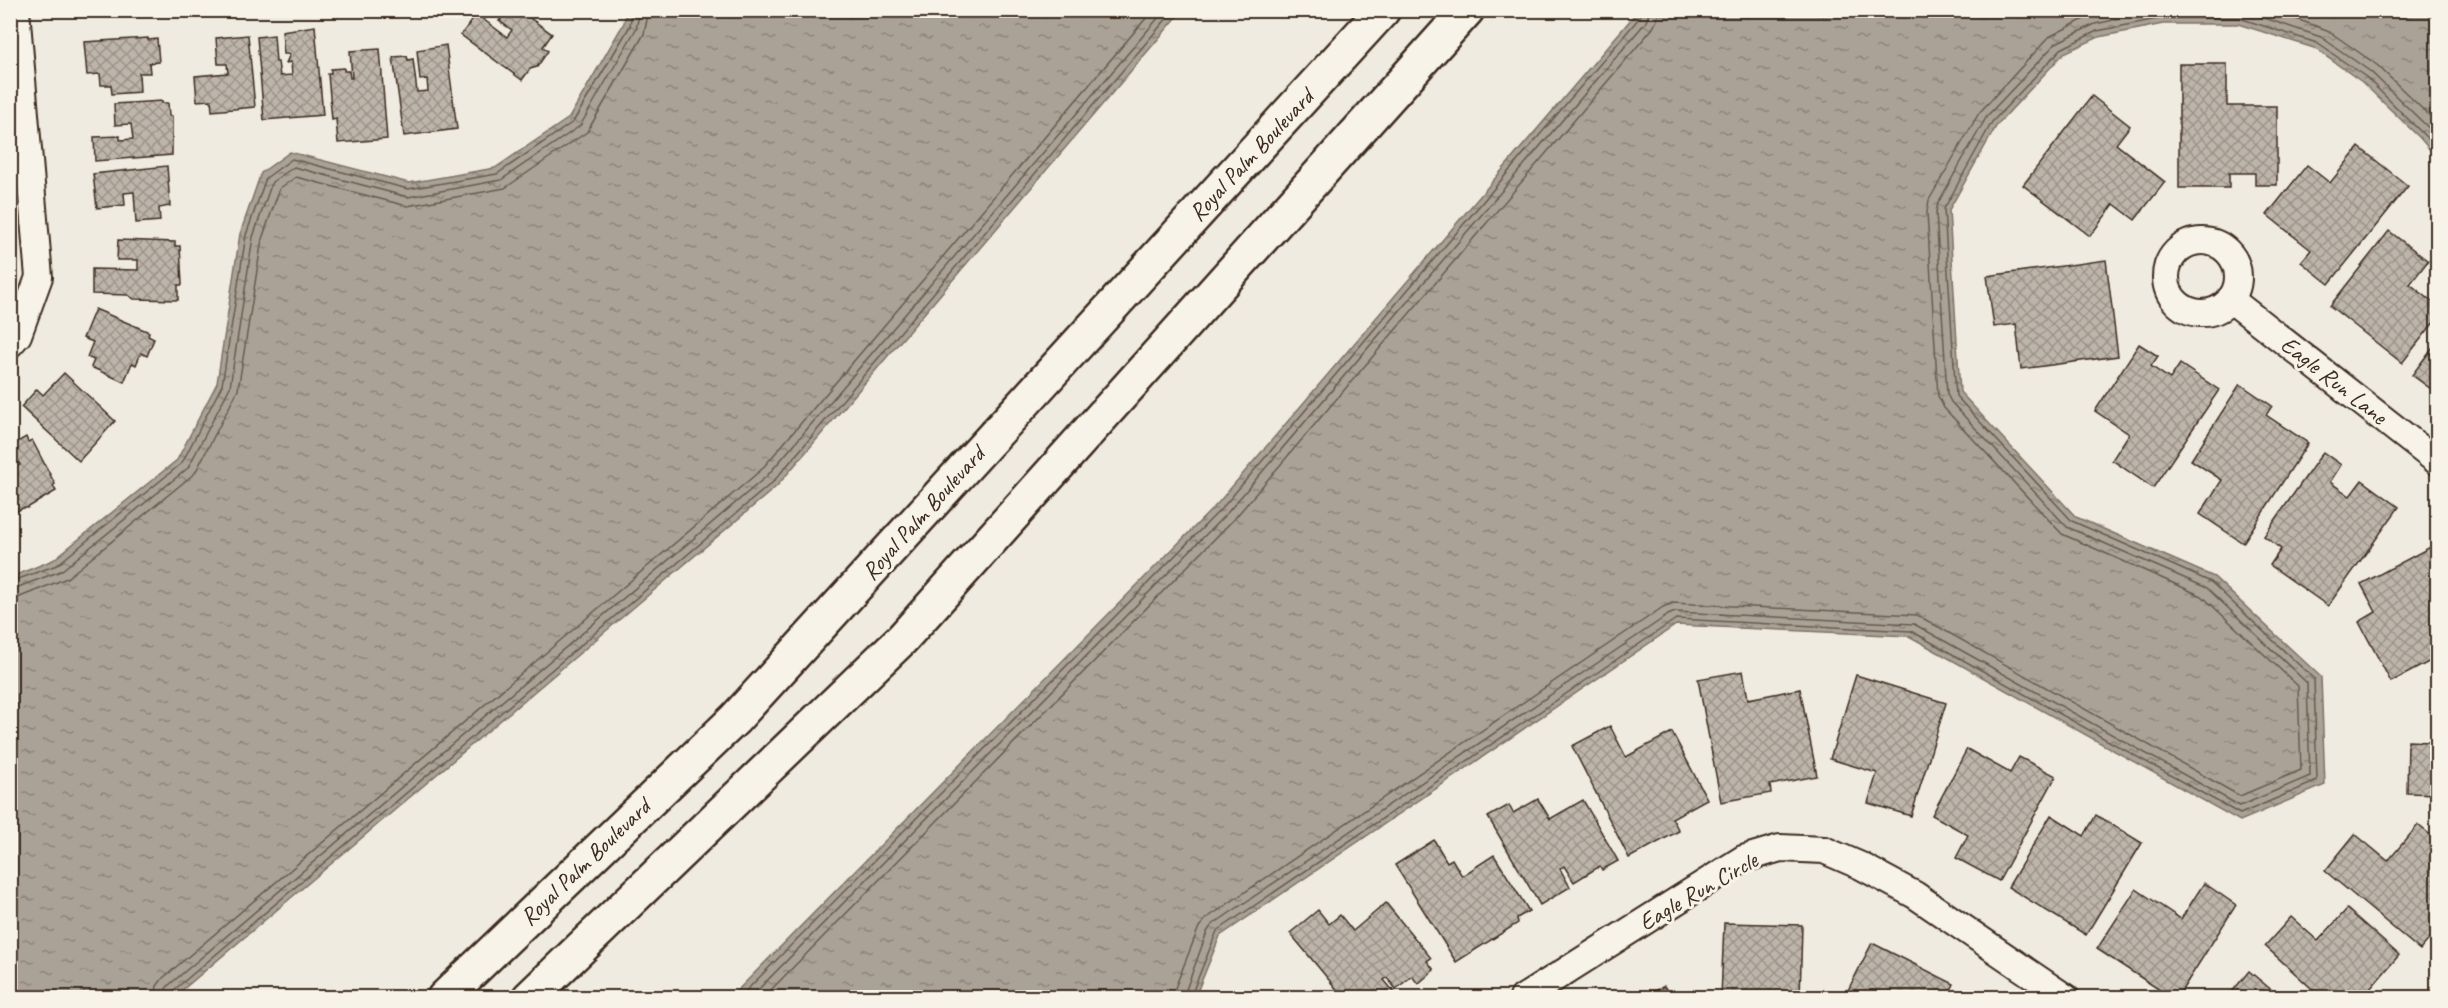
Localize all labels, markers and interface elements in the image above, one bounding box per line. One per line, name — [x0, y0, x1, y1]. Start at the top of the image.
street label: Royal Palm Boulevard — [1182, 80, 1322, 227]
street label: Eagle Run Lane — [2275, 329, 2395, 432]
street label: Royal Palm Boulevard — [855, 437, 993, 586]
street label: Royal Palm Boulevard — [513, 790, 659, 932]
street label: Eagle Run Circle — [1633, 844, 1765, 937]

